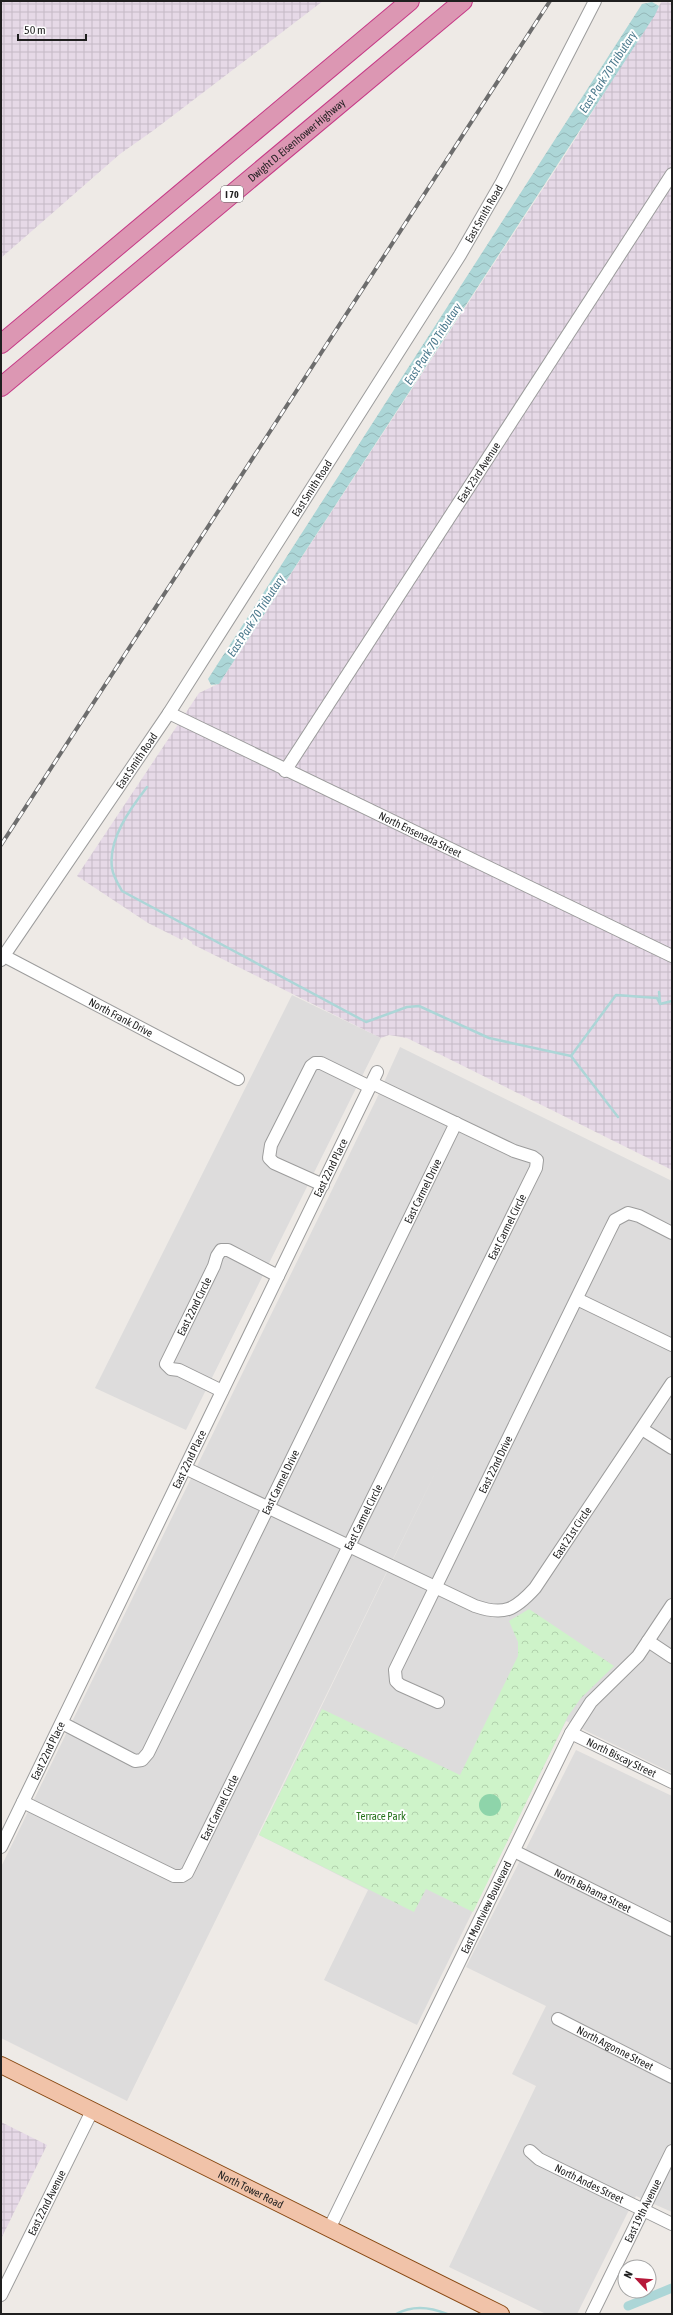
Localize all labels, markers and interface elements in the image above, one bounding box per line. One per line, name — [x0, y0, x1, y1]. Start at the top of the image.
scale bar — [18, 16, 86, 42]
text: 50 m — [24, 23, 46, 37]
water label: East Park 70 Tributary — [576, 29, 640, 115]
street label: Dwight D. Eisenhower Highway — [246, 96, 348, 184]
street label: East Smith Road — [462, 183, 505, 245]
road number: I 70 — [221, 186, 243, 202]
water label: East Park 70 Tributary — [401, 301, 465, 387]
street label: East 23rd Avenue — [455, 440, 503, 505]
street label: East Smith Road — [289, 458, 334, 519]
water label: East Park 70 Tributary — [224, 573, 288, 659]
street label: East Smith Road — [113, 731, 160, 791]
street label: North Ensenada Street — [377, 809, 463, 859]
street label: North Frank Drive — [87, 996, 155, 1039]
street label: East 22nd Place — [311, 1137, 350, 1199]
street label: East Carmel Drive — [402, 1157, 444, 1225]
street label: East Carmel Circle — [486, 1192, 528, 1262]
street label: East 22nd Circle — [175, 1275, 213, 1338]
street label: East 22nd Place — [170, 1428, 208, 1490]
street label: East 22nd Drive — [476, 1434, 514, 1495]
street label: East Carmel Drive — [260, 1448, 301, 1517]
street label: East Carmel Circle — [342, 1482, 384, 1552]
street label: East 21st Circle — [550, 1504, 594, 1561]
street label: East 22nd Place — [28, 1720, 67, 1782]
street label: North Biscay Street — [585, 1735, 658, 1779]
street label: East Carmel Circle — [198, 1773, 241, 1842]
park label: Terrace Park — [356, 1810, 406, 1822]
street label: East Montview Boulevard — [458, 1859, 514, 1955]
street label: North Bahama Street — [552, 1866, 633, 1915]
street label: North Argonne Street — [575, 2024, 655, 2072]
street label: North Andes Street — [553, 2162, 626, 2206]
street label: East 22nd Avenue — [25, 2168, 68, 2237]
street label: North Tower Road — [216, 2168, 285, 2211]
street label: East 19th Avenue — [622, 2177, 663, 2244]
north arrow — [617, 2259, 657, 2299]
text: N — [621, 2269, 635, 2280]

